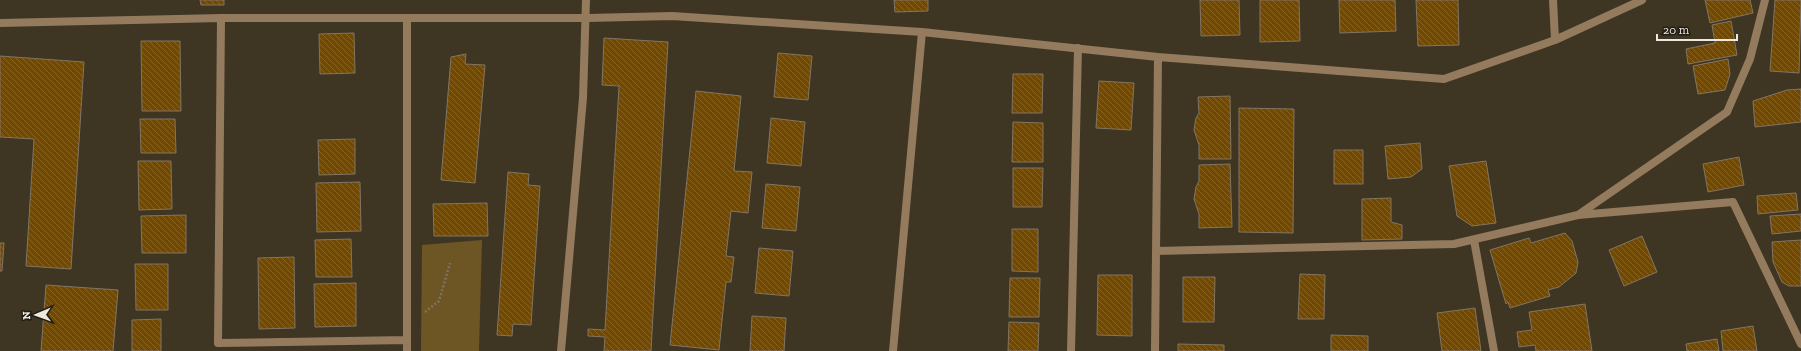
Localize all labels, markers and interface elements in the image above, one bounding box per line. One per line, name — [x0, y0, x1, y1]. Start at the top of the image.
scale bar — [1657, 16, 1737, 42]
text: 20 m — [1663, 23, 1690, 37]
north arrow — [16, 295, 56, 335]
text: N — [20, 310, 33, 320]

